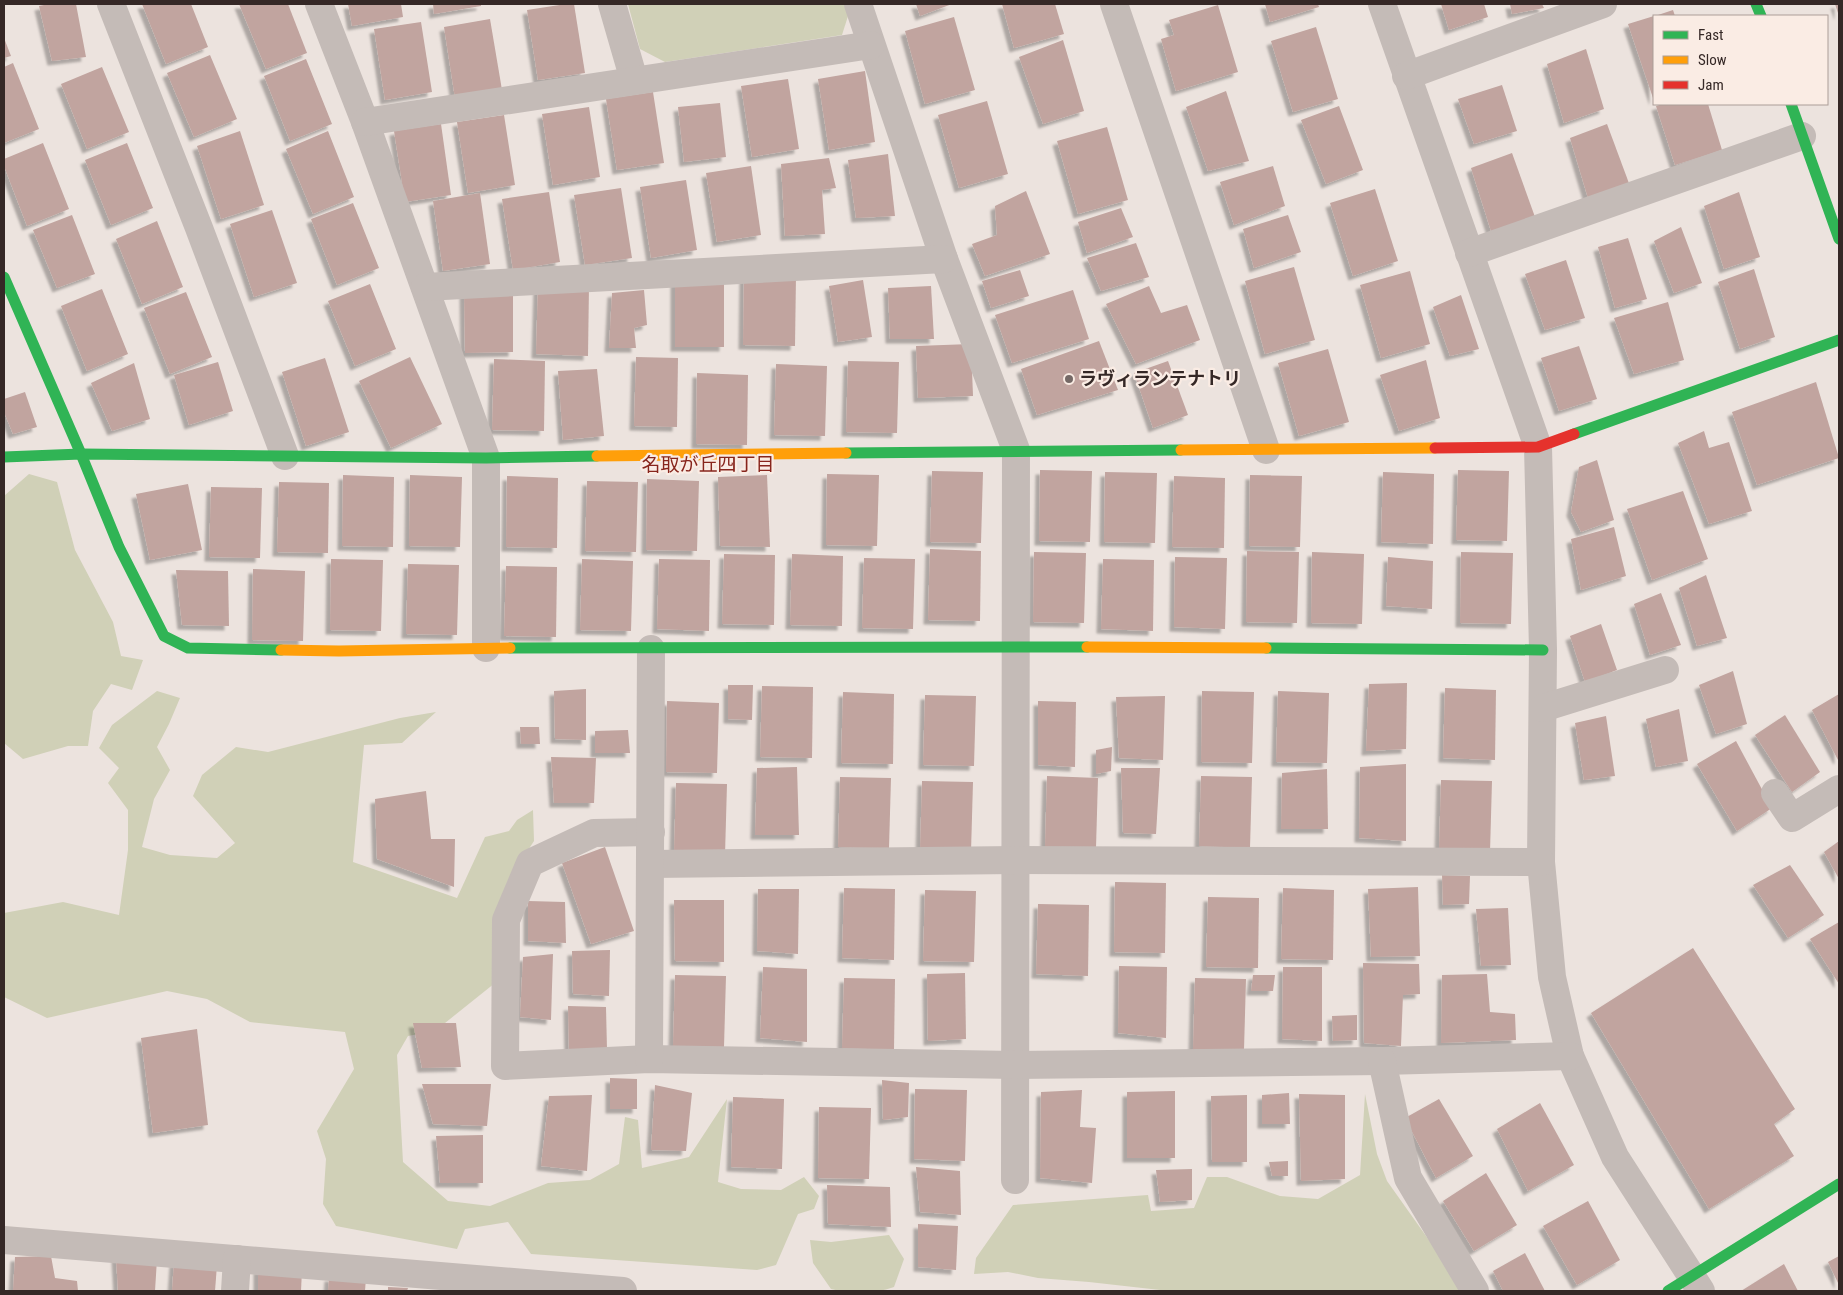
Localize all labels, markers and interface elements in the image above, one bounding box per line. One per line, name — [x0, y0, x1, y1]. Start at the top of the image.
legend — [1653, 15, 1828, 105]
text: Fast — [1698, 26, 1723, 44]
text: Slow — [1698, 51, 1727, 69]
text: Jam — [1698, 76, 1724, 94]
place label: ラヴィランテナトリ — [1079, 368, 1241, 389]
marker: ラヴィランテナトリ — [1063, 373, 1075, 385]
district label: 名取が丘四丁目 — [641, 453, 775, 476]

